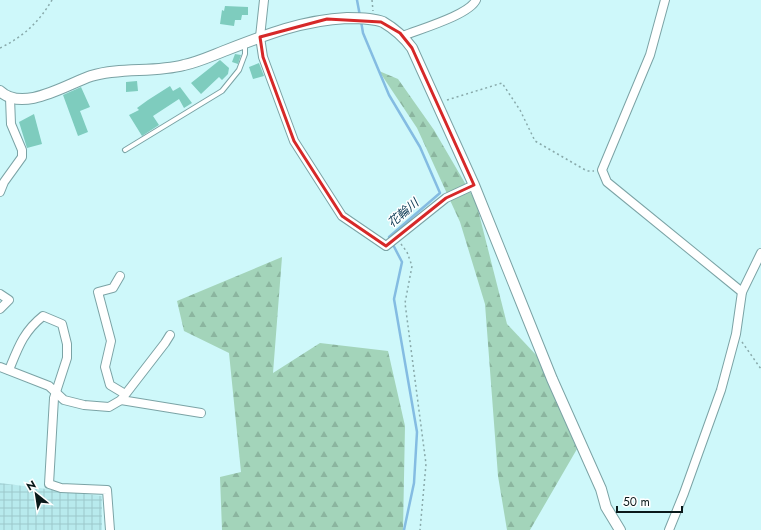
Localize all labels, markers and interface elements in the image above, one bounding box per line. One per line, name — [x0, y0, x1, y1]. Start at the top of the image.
water label: 花輪川 — [384, 193, 424, 232]
north arrow — [16, 474, 56, 514]
text: N — [23, 476, 39, 494]
scale bar — [617, 488, 682, 514]
text: 50 m — [623, 493, 650, 511]

